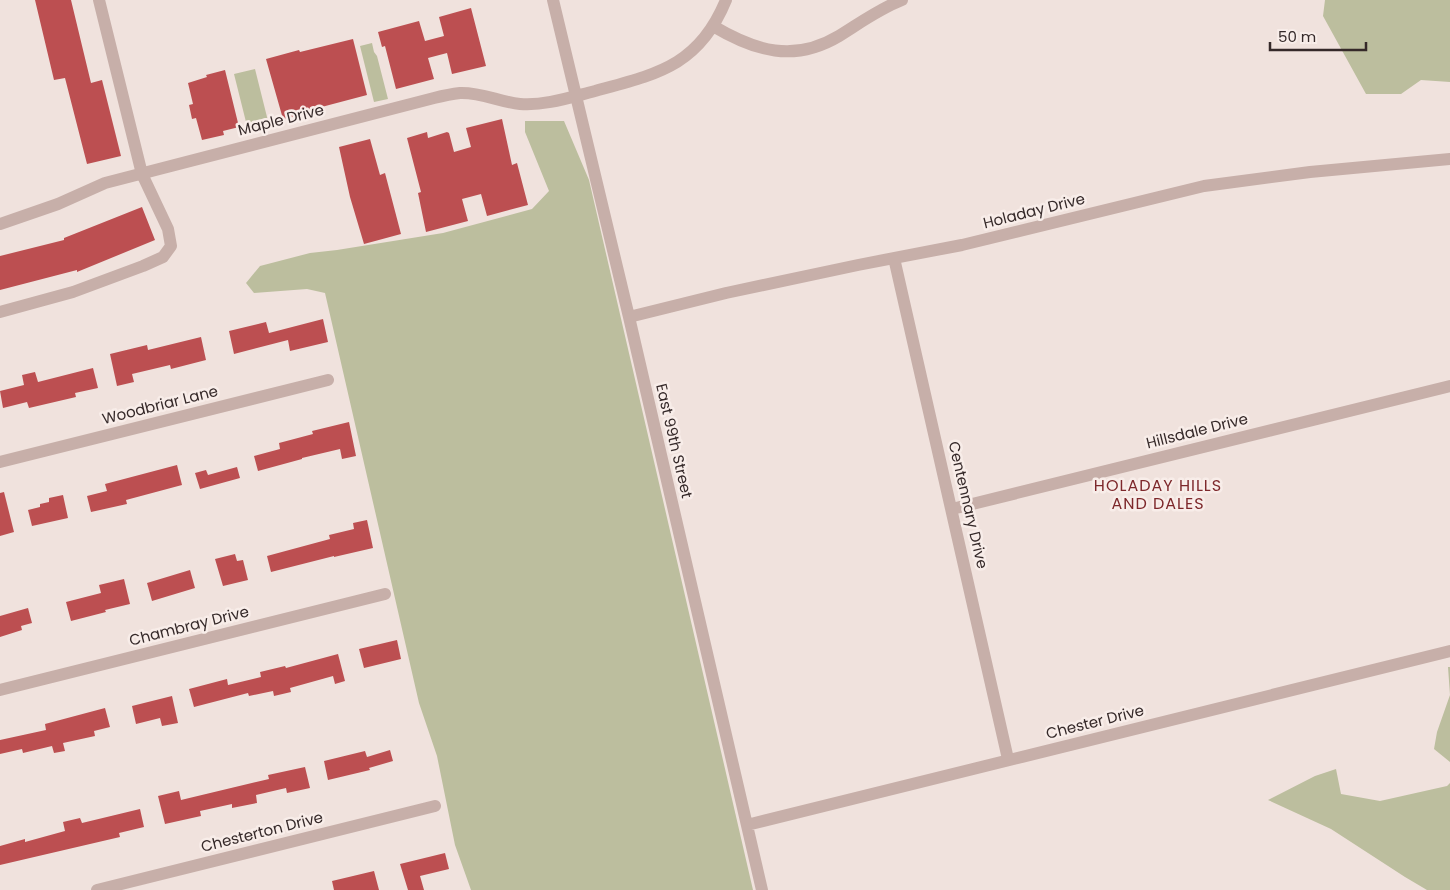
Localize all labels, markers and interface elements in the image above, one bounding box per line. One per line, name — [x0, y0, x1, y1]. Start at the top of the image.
scale bar — [1270, 20, 1366, 52]
text: 50 m — [1278, 26, 1316, 47]
street label: Maple Drive — [236, 99, 326, 140]
street label: Holaday Drive — [981, 188, 1087, 233]
street label: Woodbriar Lane — [100, 380, 220, 429]
street label: East 99th Street — [651, 382, 698, 500]
street label: Hillsdale Drive — [1144, 408, 1250, 453]
street label: Centennary Drive — [944, 439, 993, 571]
district label: HOLADAY HILLS AND DALES — [1094, 474, 1222, 515]
street label: Chambray Drive — [127, 600, 251, 651]
street label: Chester Drive — [1044, 699, 1146, 744]
street label: Chesterton Drive — [199, 806, 325, 857]

